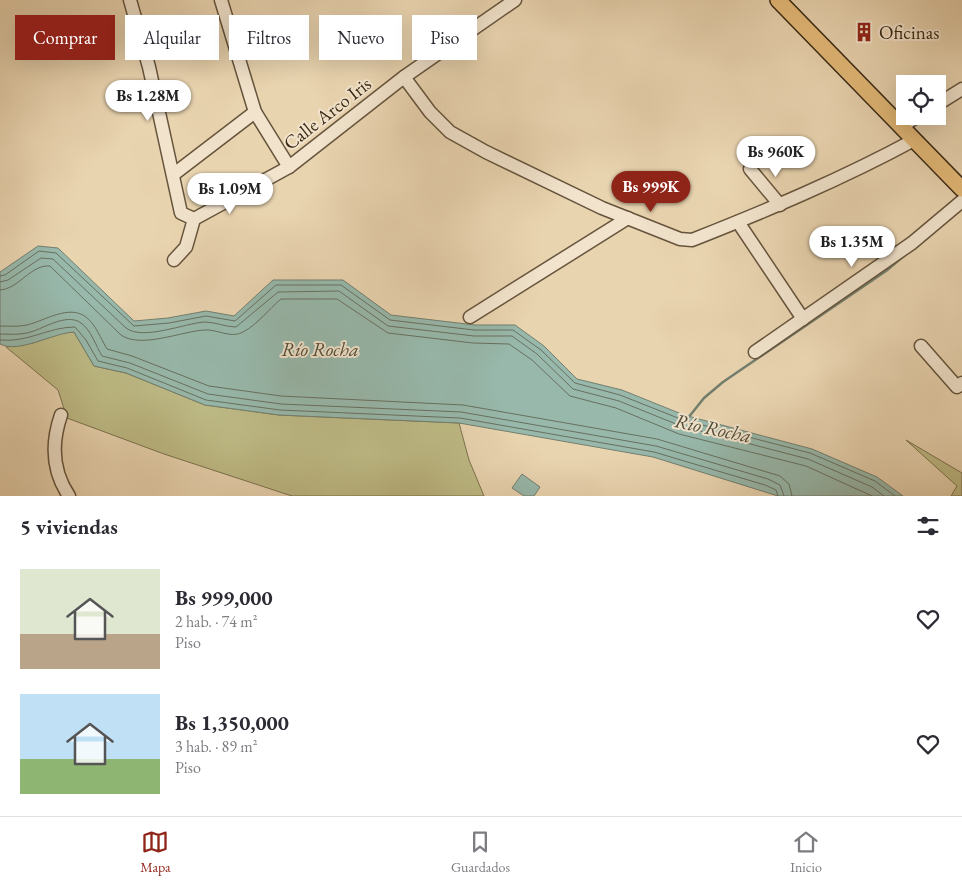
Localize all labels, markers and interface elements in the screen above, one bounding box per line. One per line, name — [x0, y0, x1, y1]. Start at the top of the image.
chip: Comprar — [15, 15, 115, 60]
chip: Alquilar — [125, 15, 219, 60]
chip: Filtros — [229, 15, 309, 60]
chip: Nuevo — [319, 15, 402, 60]
chip: Piso — [412, 15, 477, 60]
place label: Oficinas — [879, 20, 939, 45]
building icon: Oficinas — [853, 21, 875, 43]
street label: Calle Arco Iris — [278, 71, 376, 156]
map controls — [896, 75, 946, 125]
button: locate — [896, 75, 946, 125]
pin: Bs 1.28M — [96, 80, 200, 122]
text: Bs 1.28M — [116, 85, 180, 106]
pin: Bs 960K — [730, 136, 822, 178]
text: Bs 960K — [747, 141, 805, 162]
pin: Bs 999K — [605, 170, 697, 213]
pin: Bs 1.09M — [178, 172, 282, 215]
text: Bs 999K — [622, 176, 680, 197]
text: Bs 1.09M — [198, 178, 262, 199]
pin: Bs 1.35M — [800, 226, 904, 268]
text: Bs 1.35M — [820, 231, 884, 252]
water label: Río Rocha — [281, 336, 359, 362]
water label: Río Rocha — [672, 407, 754, 449]
icon: filters — [914, 512, 942, 540]
text: 5 viviendas — [20, 513, 118, 540]
text: Bs 999,000 — [175, 584, 273, 611]
icon: home — [60, 589, 120, 649]
icon: heart — [914, 605, 942, 633]
text: 2 hab. · 74 m² — [175, 611, 257, 632]
text: Piso — [175, 632, 201, 653]
text: Bs 1,350,000 — [175, 709, 289, 736]
icon: home — [60, 714, 120, 774]
icon: heart — [914, 730, 942, 758]
text: 3 hab. · 89 m² — [175, 736, 257, 757]
text: Piso — [175, 757, 201, 778]
tab: Mapa — [140, 828, 171, 876]
tab: Guardados — [451, 828, 510, 876]
tab: Inicio — [790, 828, 822, 876]

